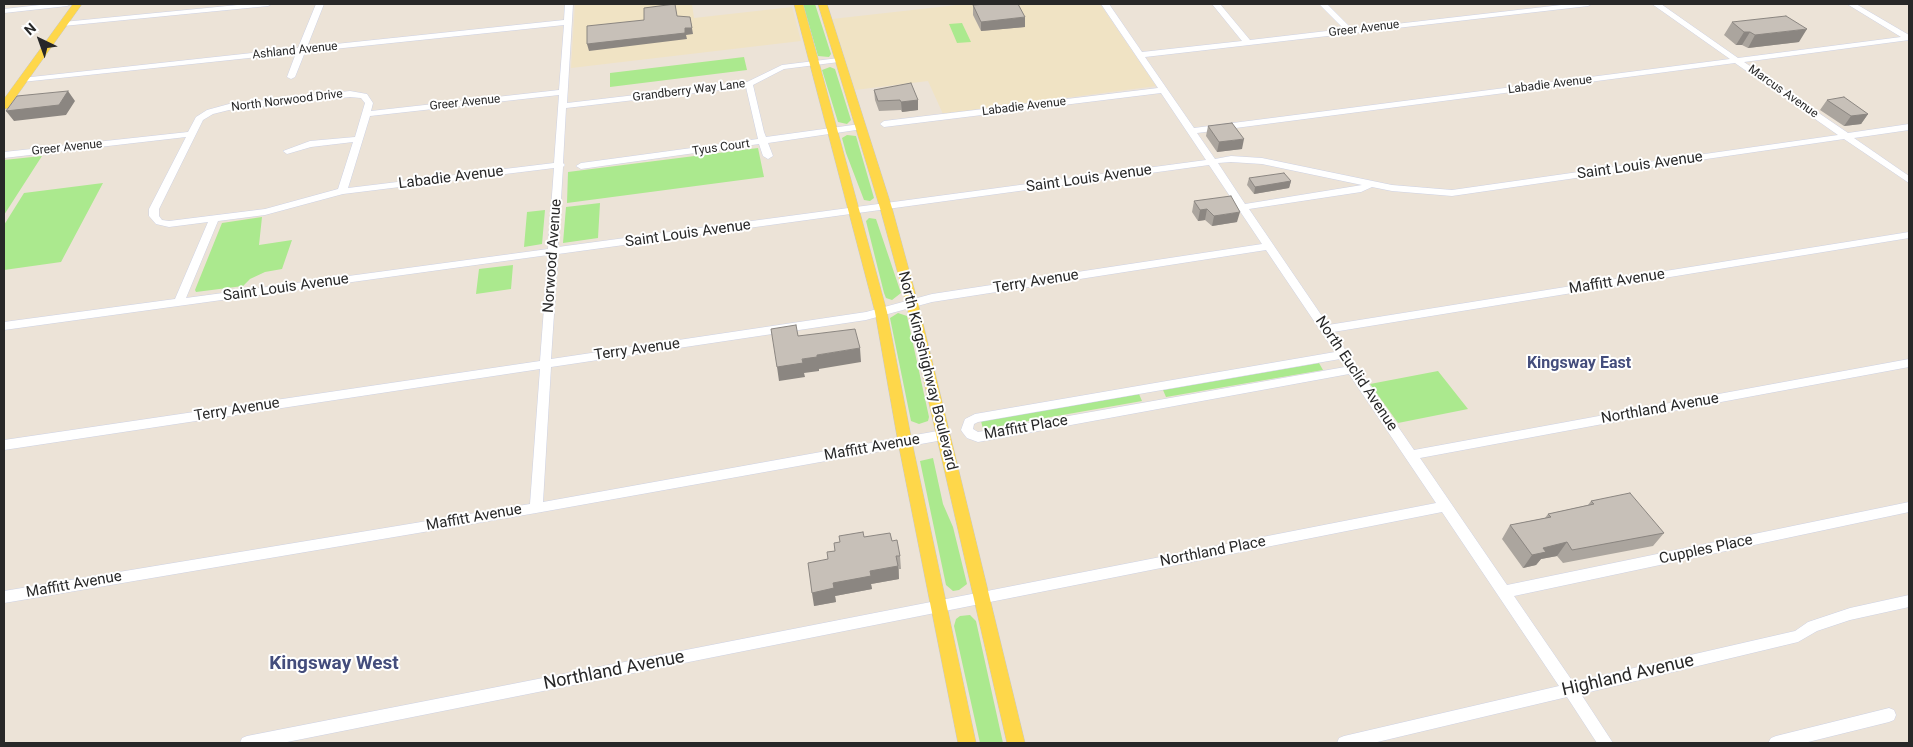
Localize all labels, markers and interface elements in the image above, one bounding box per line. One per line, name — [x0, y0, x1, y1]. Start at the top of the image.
north arrow — [15, 15, 65, 65]
street label: Greer Avenue — [1328, 18, 1400, 40]
text: N — [21, 20, 39, 38]
street label: Ashland Avenue — [252, 39, 338, 63]
street label: Marcus Avenue — [1745, 63, 1821, 121]
street label: Labadie Avenue — [1507, 73, 1593, 97]
street label: Grandberry Way Lane — [632, 77, 746, 105]
street label: North Norwood Drive — [230, 87, 344, 115]
street label: Greer Avenue — [429, 92, 501, 114]
street label: Labadie Avenue — [981, 95, 1067, 119]
street label: Greer Avenue — [31, 137, 103, 159]
street label: Tyus Court — [691, 137, 751, 159]
street label: Saint Louis Avenue — [1576, 148, 1704, 184]
street label: Saint Louis Avenue — [1025, 161, 1153, 197]
street label: Labadie Avenue — [397, 163, 505, 193]
street label: Norwood Avenue — [540, 198, 566, 314]
street label: Saint Louis Avenue — [624, 216, 752, 252]
street label: Terry Avenue — [992, 266, 1080, 298]
street label: Maffitt Avenue — [1568, 266, 1666, 298]
street label: Saint Louis Avenue — [222, 270, 350, 306]
street label: North Kingshighway Boulevard — [894, 270, 960, 472]
street label: North Euclid Avenue — [1311, 313, 1401, 435]
street label: Terry Avenue — [593, 335, 681, 365]
district label: Kingsway East — [1527, 354, 1631, 374]
street label: Northland Avenue — [1600, 390, 1720, 428]
street label: Terry Avenue — [193, 394, 281, 426]
street label: Maffitt Place — [983, 412, 1069, 444]
street label: Maffitt Avenue — [823, 431, 921, 465]
street label: Maffitt Avenue — [425, 501, 523, 535]
street label: Cupples Place — [1658, 531, 1754, 569]
street label: Northland Place — [1159, 533, 1267, 571]
street label: Maffitt Avenue — [25, 568, 123, 602]
street label: Northland Avenue — [542, 647, 686, 695]
street label: Highland Avenue — [1560, 650, 1696, 702]
district label: Kingsway West — [269, 653, 399, 675]

